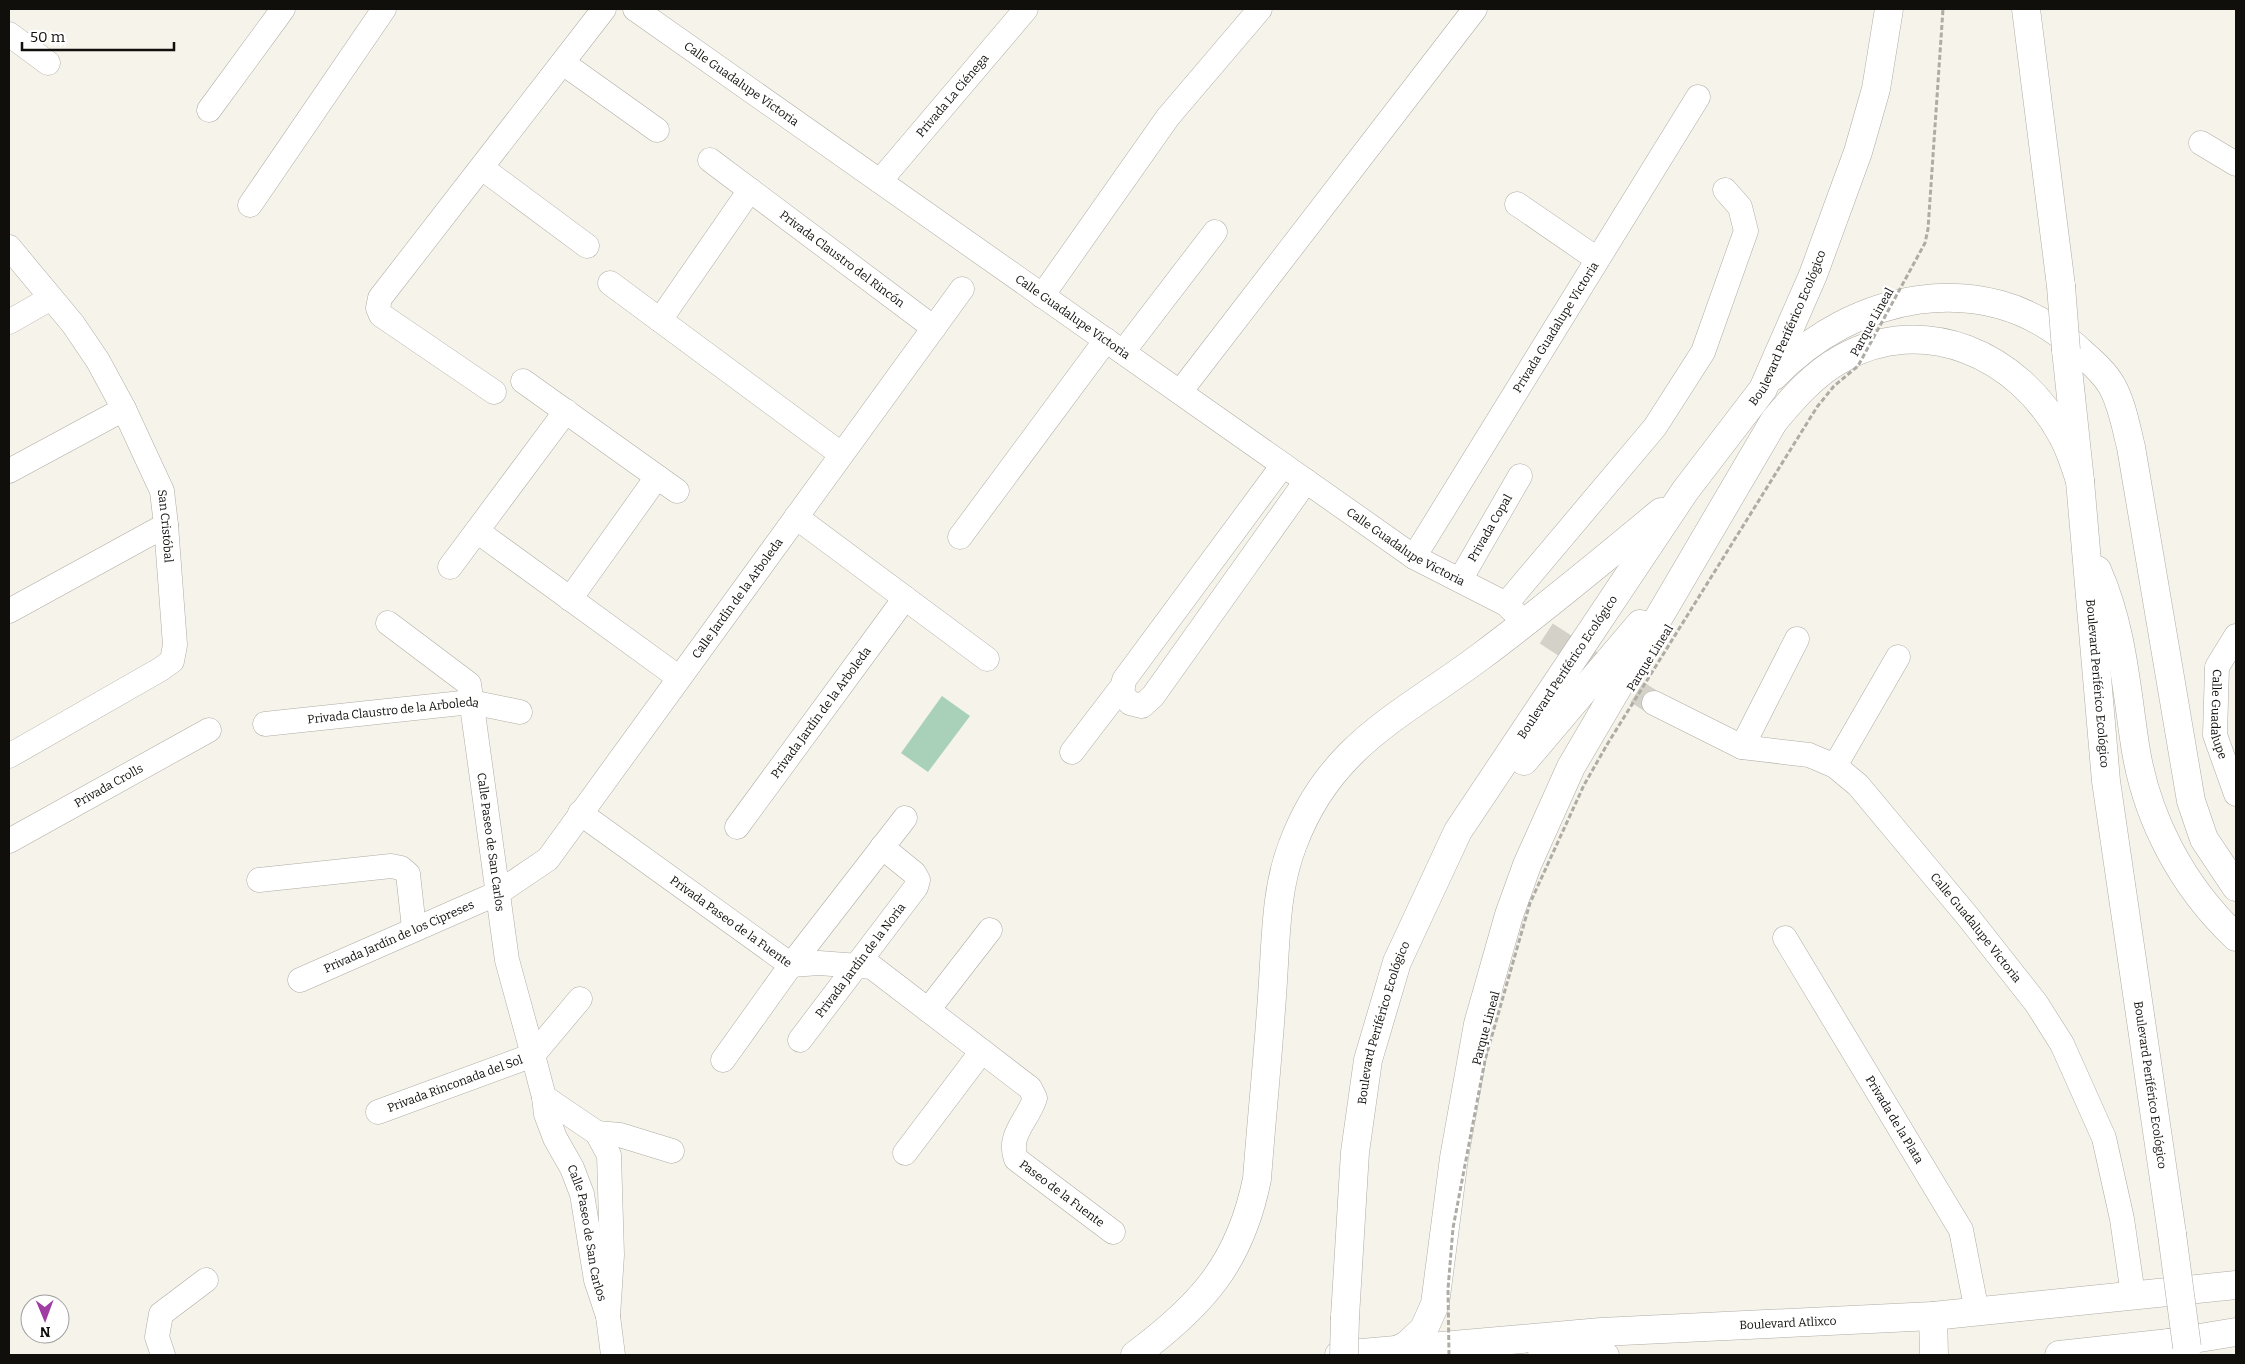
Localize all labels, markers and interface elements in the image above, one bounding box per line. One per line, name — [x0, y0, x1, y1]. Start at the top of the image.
scale bar — [22, 20, 175, 52]
text: 50 m — [30, 28, 66, 46]
street label: Calle Guadalupe Victoria — [681, 39, 802, 129]
street label: Privada La Ciénega — [913, 51, 992, 140]
street label: Privada Claustro del Rincón — [777, 208, 907, 311]
street label: Boulevard Periférico Ecológico — [1746, 248, 1829, 408]
street label: Privada Guadalupe Victoria — [1510, 259, 1602, 395]
street label: Calle Guadalupe Victoria — [1013, 272, 1133, 362]
street label: Parque Lineal — [1847, 285, 1897, 359]
street label: San Cristóbal — [155, 489, 176, 564]
street label: Privada Copal — [1465, 491, 1515, 564]
street label: Calle Guadalupe Victoria — [1344, 505, 1467, 589]
street label: Calle Jardín de la Arboleda — [689, 535, 786, 661]
street label: Boulevard Periférico Ecológico — [1515, 593, 1620, 741]
street label: Boulevard Periférico Ecológico — [2083, 599, 2112, 769]
street label: Parque Lineal — [1624, 622, 1676, 694]
street label: Privada Jardín de la Arboleda — [768, 644, 874, 781]
street label: Calle Guadalupe — [2208, 669, 2230, 761]
street label: Privada Claustro de la Arboleda — [307, 695, 481, 726]
street label: Privada Crolls — [72, 761, 146, 810]
street label: Calle Paseo de San Carlos — [474, 772, 507, 913]
street label: Calle Guadalupe Victoria — [1927, 870, 2024, 986]
street label: Privada Paseo de la Fuente — [667, 873, 795, 970]
street label: Privada Jardín de los Cipreses — [322, 897, 476, 976]
street label: Privada Jardín de la Noria — [813, 900, 909, 1020]
street label: Boulevard Periférico Ecológico — [1355, 939, 1413, 1105]
street label: Parque Lineal — [1469, 989, 1503, 1067]
street label: Boulevard Periférico Ecológico — [2131, 1000, 2169, 1170]
street label: Privada Rinconada del Sol — [385, 1052, 525, 1115]
street label: Privada de la Plata — [1863, 1073, 1927, 1166]
street label: Paseo de la Fuente — [1017, 1157, 1107, 1230]
street label: Calle Paseo de San Carlos — [564, 1163, 610, 1303]
north arrow — [20, 1294, 70, 1344]
street label: Boulevard Atlixco — [1739, 1314, 1837, 1332]
text: N — [39, 1323, 51, 1340]

